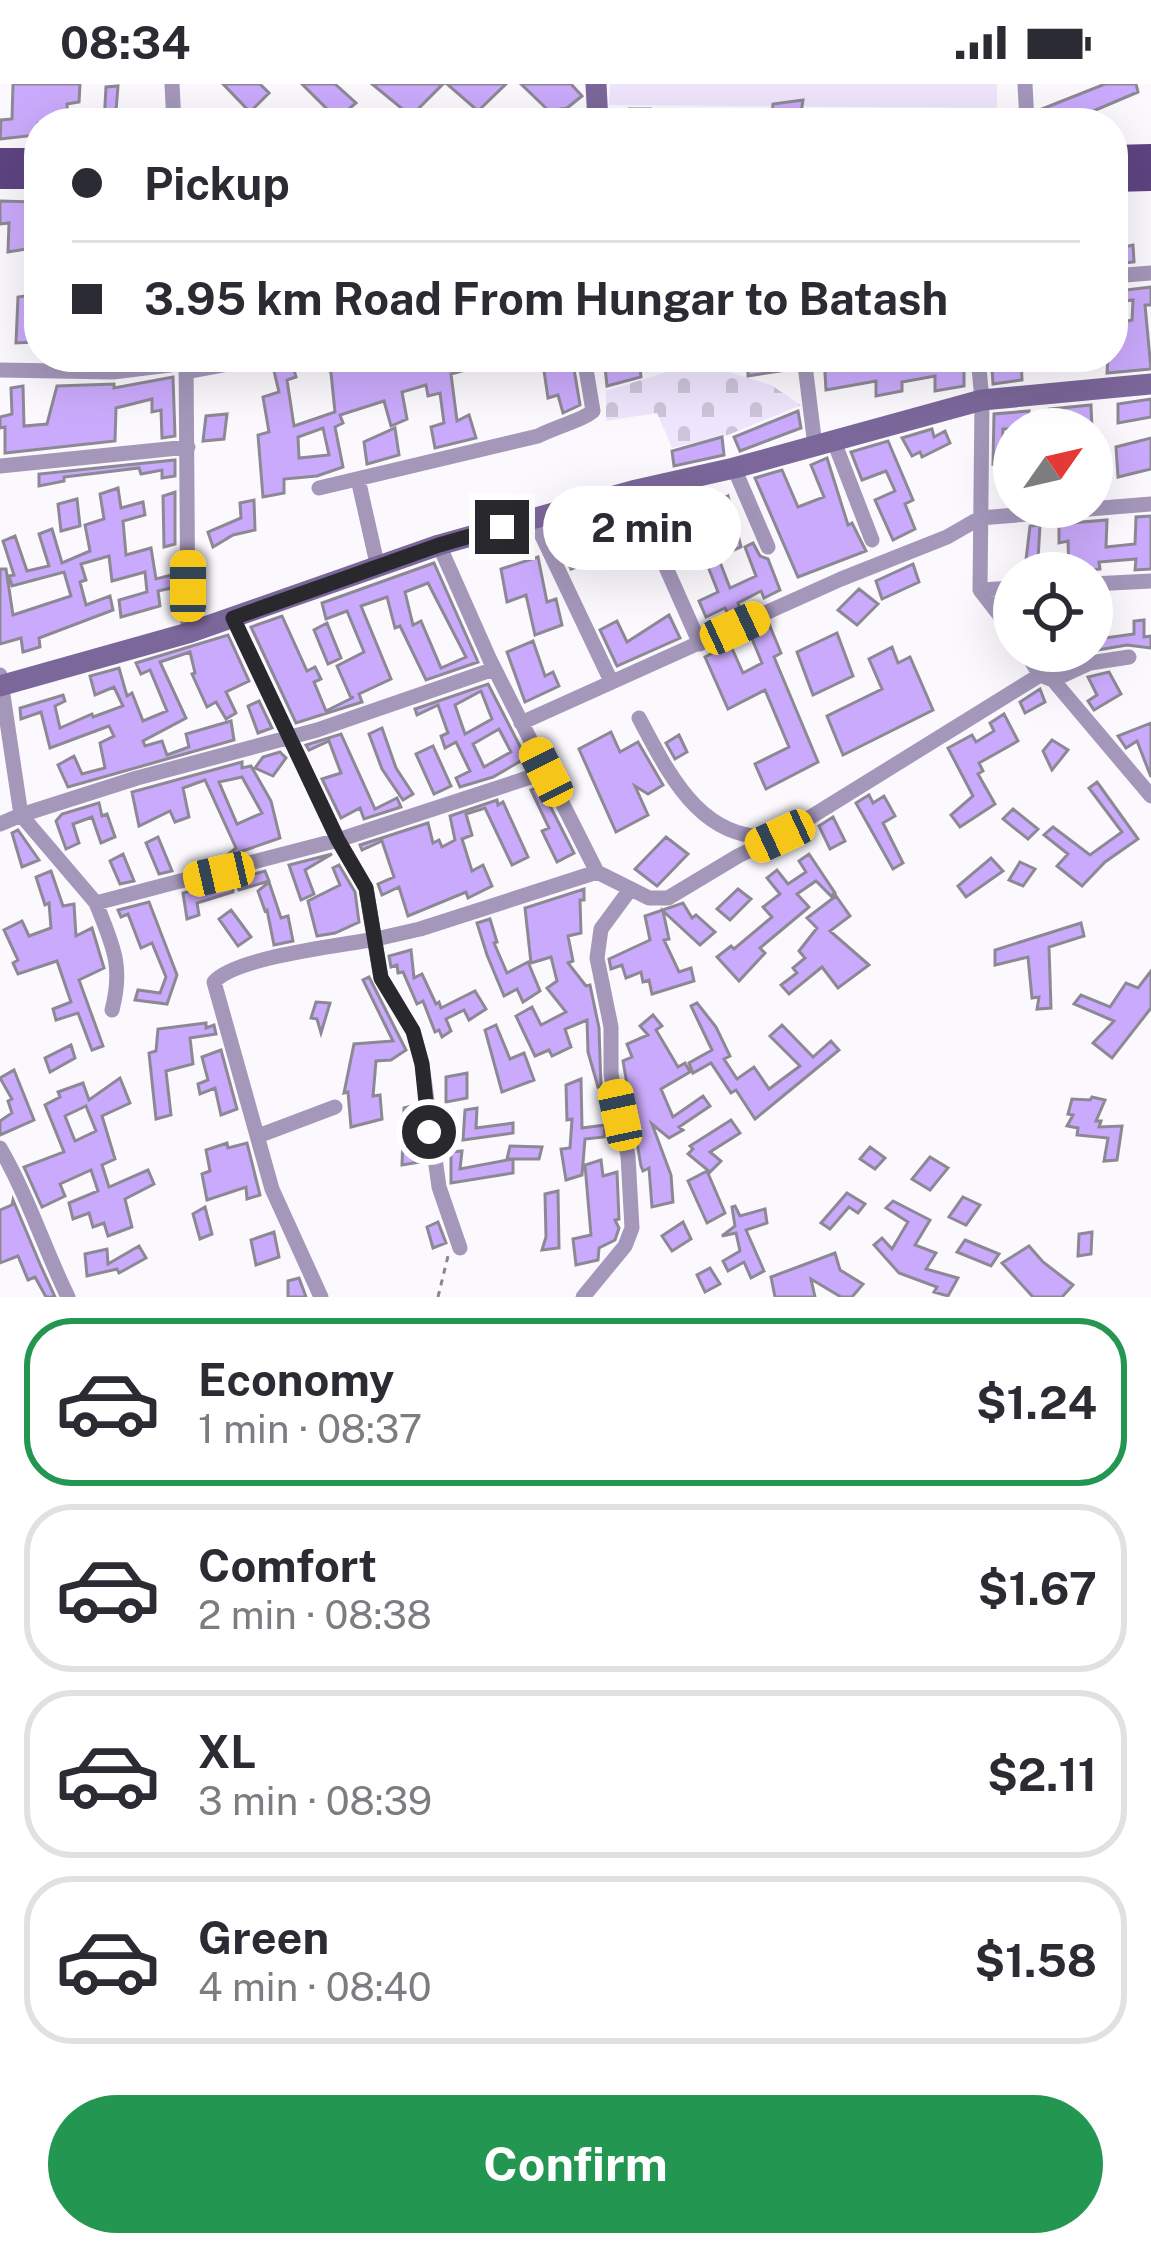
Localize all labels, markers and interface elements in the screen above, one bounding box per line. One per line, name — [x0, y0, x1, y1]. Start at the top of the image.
text: 08:34 — [60, 16, 190, 69]
text: Pickup — [144, 157, 290, 210]
text: 3.95 km Road From Hungar to Batash — [144, 272, 948, 325]
north arrow — [993, 408, 1113, 528]
map controls — [993, 408, 1113, 672]
callout: 2 min — [544, 485, 742, 569]
route end — [475, 500, 529, 554]
text: 2 min — [591, 505, 693, 551]
car — [170, 550, 206, 622]
button: locate — [993, 552, 1113, 672]
car — [695, 596, 775, 660]
car — [514, 732, 578, 812]
car — [740, 804, 820, 868]
car — [180, 848, 258, 900]
car — [595, 1076, 645, 1154]
route start — [402, 1105, 456, 1159]
icon: car — [54, 1348, 162, 1456]
text: Economy — [198, 1353, 394, 1406]
text: $1.24 — [976, 1376, 1097, 1429]
text: 1 min · 08:37 — [198, 1406, 422, 1452]
icon: car — [54, 1534, 162, 1642]
text: Comfort — [198, 1539, 377, 1592]
text: $1.67 — [978, 1562, 1097, 1615]
text: 2 min · 08:38 — [198, 1592, 432, 1638]
icon: car — [54, 1720, 162, 1828]
text: XL — [198, 1725, 256, 1778]
text: $2.11 — [987, 1748, 1097, 1801]
text: 3 min · 08:39 — [198, 1778, 432, 1824]
icon: car — [54, 1906, 162, 2014]
text: Green — [198, 1911, 329, 1964]
text: $1.58 — [974, 1934, 1097, 1987]
text: 4 min · 08:40 — [198, 1964, 432, 2010]
button: Confirm — [48, 2095, 1103, 2233]

